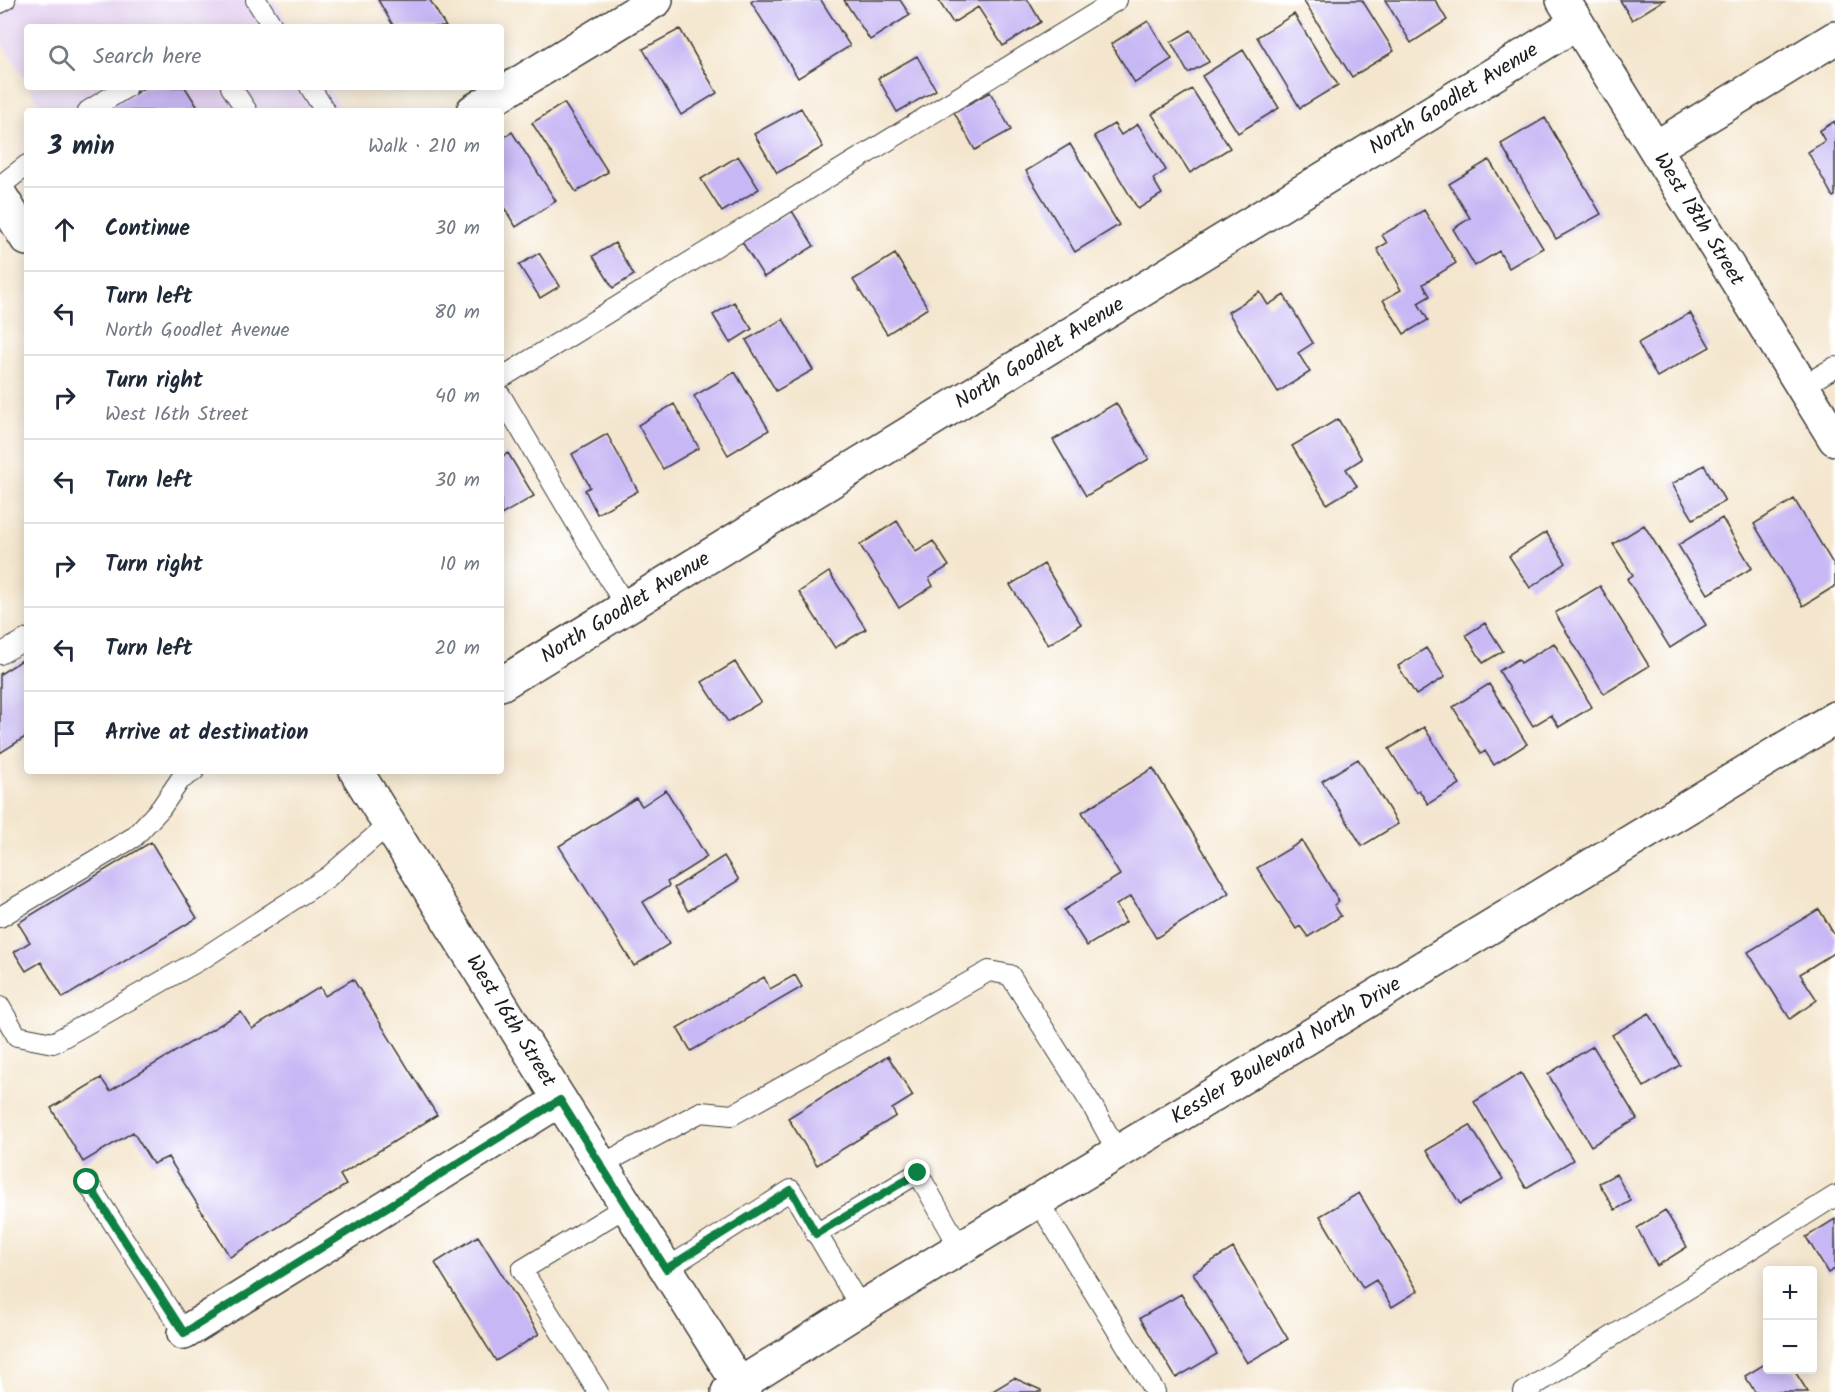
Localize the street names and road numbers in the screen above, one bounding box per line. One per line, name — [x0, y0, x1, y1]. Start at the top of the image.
street label: North Goodlet Avenue — [1362, 34, 1545, 164]
street label: West 18th Street — [1645, 146, 1753, 293]
street label: North Goodlet Avenue — [948, 288, 1131, 418]
street label: North Goodlet Avenue — [534, 542, 717, 672]
street label: West 16th Street — [457, 948, 565, 1094]
street label: Kessler Boulevard North Drive — [1164, 968, 1408, 1133]

